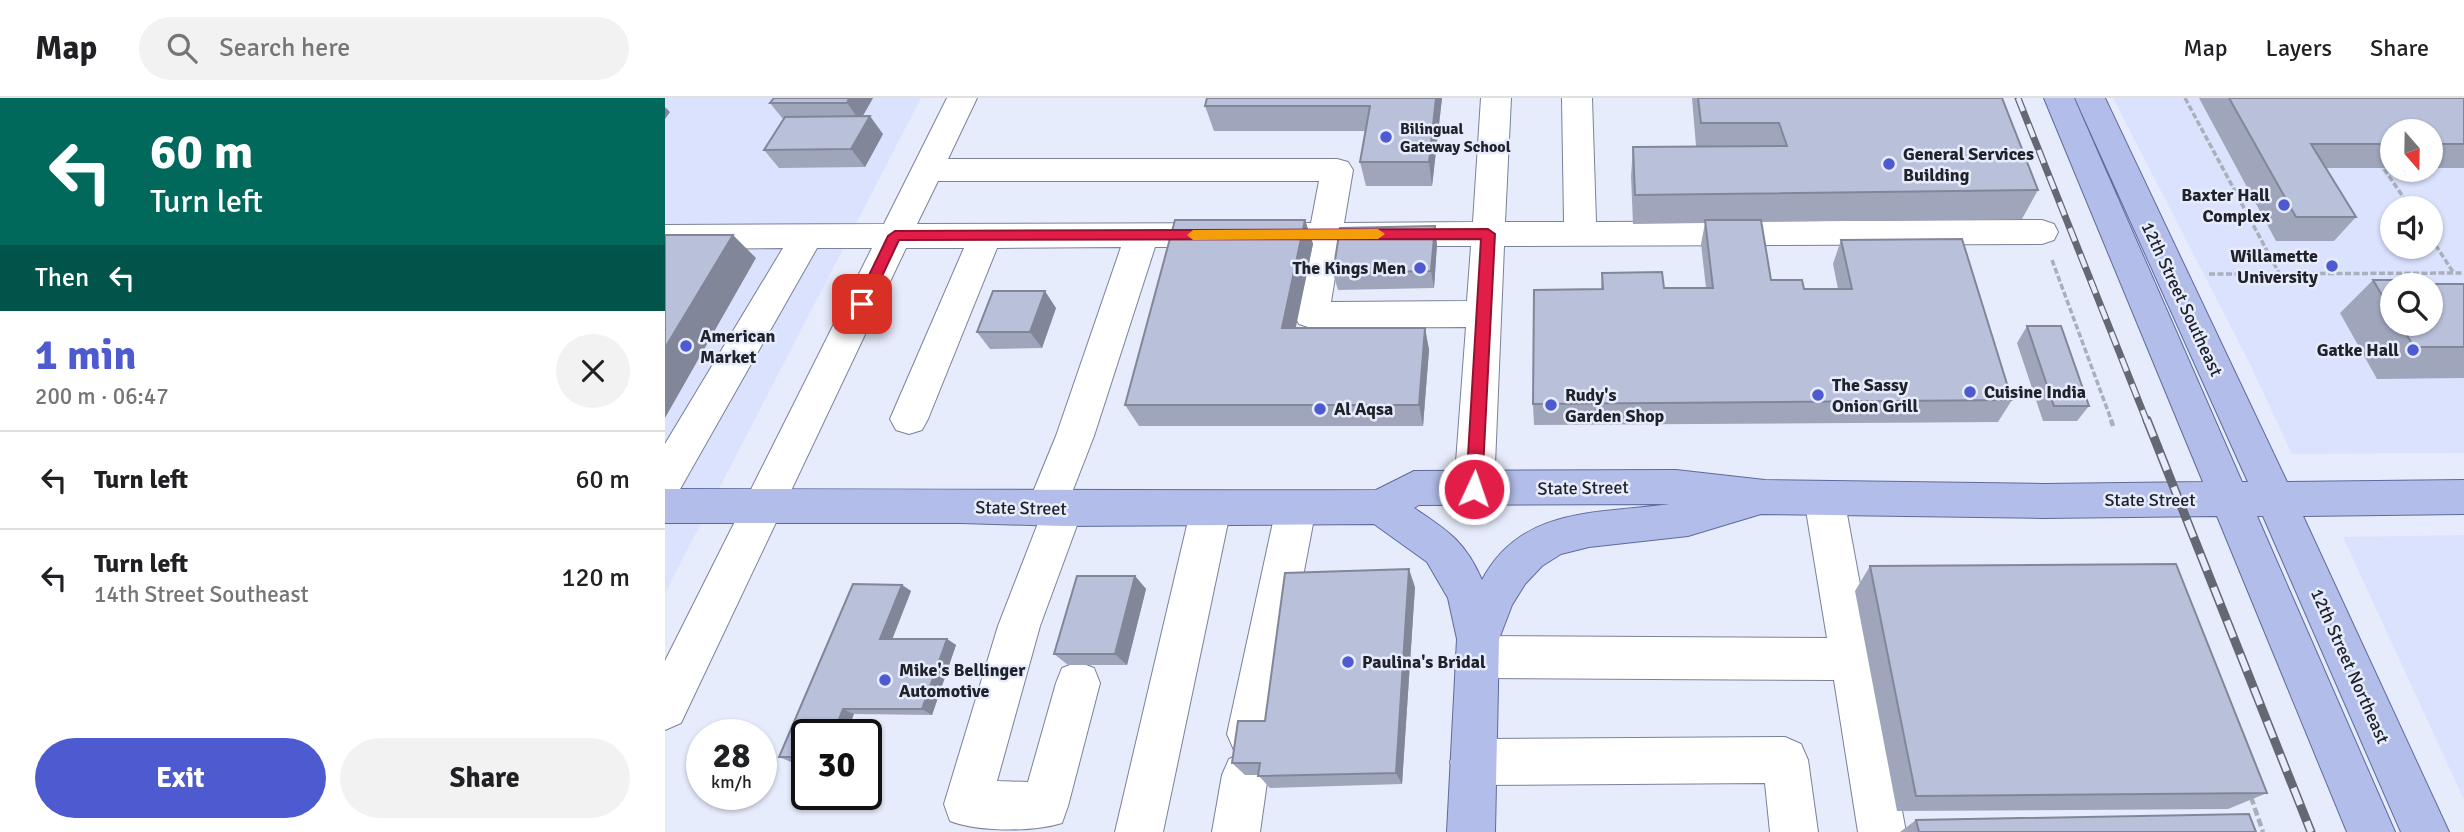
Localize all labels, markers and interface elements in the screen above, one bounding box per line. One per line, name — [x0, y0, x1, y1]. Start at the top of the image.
search box — [139, 17, 629, 80]
text: Map — [35, 28, 97, 69]
icon: search — [163, 29, 201, 67]
text: Search here — [219, 32, 350, 64]
text: Map — [2183, 33, 2228, 63]
text: Layers — [2266, 33, 2332, 63]
text: Share — [2370, 33, 2429, 63]
place label: Bilingual Gateway School — [1400, 119, 1511, 157]
north arrow — [2380, 119, 2443, 182]
map controls — [2380, 119, 2443, 336]
text: 60 m — [150, 122, 253, 182]
icon: left — [35, 126, 126, 217]
marker: Bilingual Gateway School — [1378, 129, 1394, 145]
place label: General Services Building — [1903, 143, 2034, 186]
marker: General Services Building — [1881, 156, 1897, 172]
text: Turn left — [150, 182, 263, 221]
place label: Baxter Hall Complex — [2181, 184, 2270, 227]
button: sound — [2380, 196, 2443, 259]
marker: Baxter Hall Complex — [2276, 197, 2292, 213]
street label: 12th Street Southeast — [2137, 218, 2227, 380]
place label: Willamette University — [2230, 245, 2318, 288]
place label: The Kings Men — [1292, 257, 1406, 279]
marker: Willamette University — [2324, 258, 2340, 274]
icon: left — [103, 259, 141, 297]
marker: The Kings Men — [1412, 260, 1428, 276]
text: Then — [35, 262, 89, 294]
button: search — [2380, 273, 2443, 336]
pin — [832, 274, 892, 334]
icon: arrive — [843, 285, 881, 323]
place label: American Market — [700, 325, 776, 368]
text: 1 min — [35, 330, 136, 381]
button: close — [556, 334, 630, 408]
marker: American Market — [678, 338, 694, 354]
place label: Gatke Hall — [2317, 339, 2399, 361]
marker: Gatke Hall — [2405, 342, 2421, 358]
place label: The Sassy Onion Grill — [1832, 374, 1919, 417]
place label: Cuisine India — [1984, 381, 2086, 403]
text: 200 m · 06:47 — [35, 382, 169, 411]
place label: Rudy's Garden Shop — [1565, 384, 1665, 427]
marker: Cuisine India — [1962, 384, 1978, 400]
marker: The Sassy Onion Grill — [1810, 387, 1826, 403]
marker: Rudy's Garden Shop — [1543, 397, 1559, 413]
place label: Al Aqsa — [1334, 398, 1393, 420]
marker: Al Aqsa — [1312, 401, 1328, 417]
position arrow — [1437, 452, 1511, 526]
icon: left — [35, 461, 73, 499]
text: Turn left — [94, 464, 188, 496]
text: 60 m — [575, 464, 630, 496]
street label: State Street — [1537, 476, 1629, 500]
street label: State Street — [2104, 489, 2196, 511]
street label: State Street — [975, 496, 1067, 520]
text: Turn left — [94, 548, 188, 580]
icon: left — [35, 559, 73, 597]
text: 120 m — [561, 562, 630, 594]
text: 14th Street Southeast — [94, 580, 309, 609]
street label: 12th Street Northeast — [2306, 585, 2394, 747]
place label: Paulina's Bridal — [1362, 651, 1486, 673]
marker: Paulina's Bridal — [1340, 654, 1356, 670]
place label: Mike's Bellinger Automotive — [899, 659, 1026, 702]
marker: Mike's Bellinger Automotive — [877, 672, 893, 688]
speed limit sign: 30 — [791, 719, 882, 810]
text: 28 — [713, 734, 750, 777]
button: Exit — [35, 738, 326, 818]
button: Share — [340, 738, 630, 818]
text: km/h — [711, 771, 752, 793]

